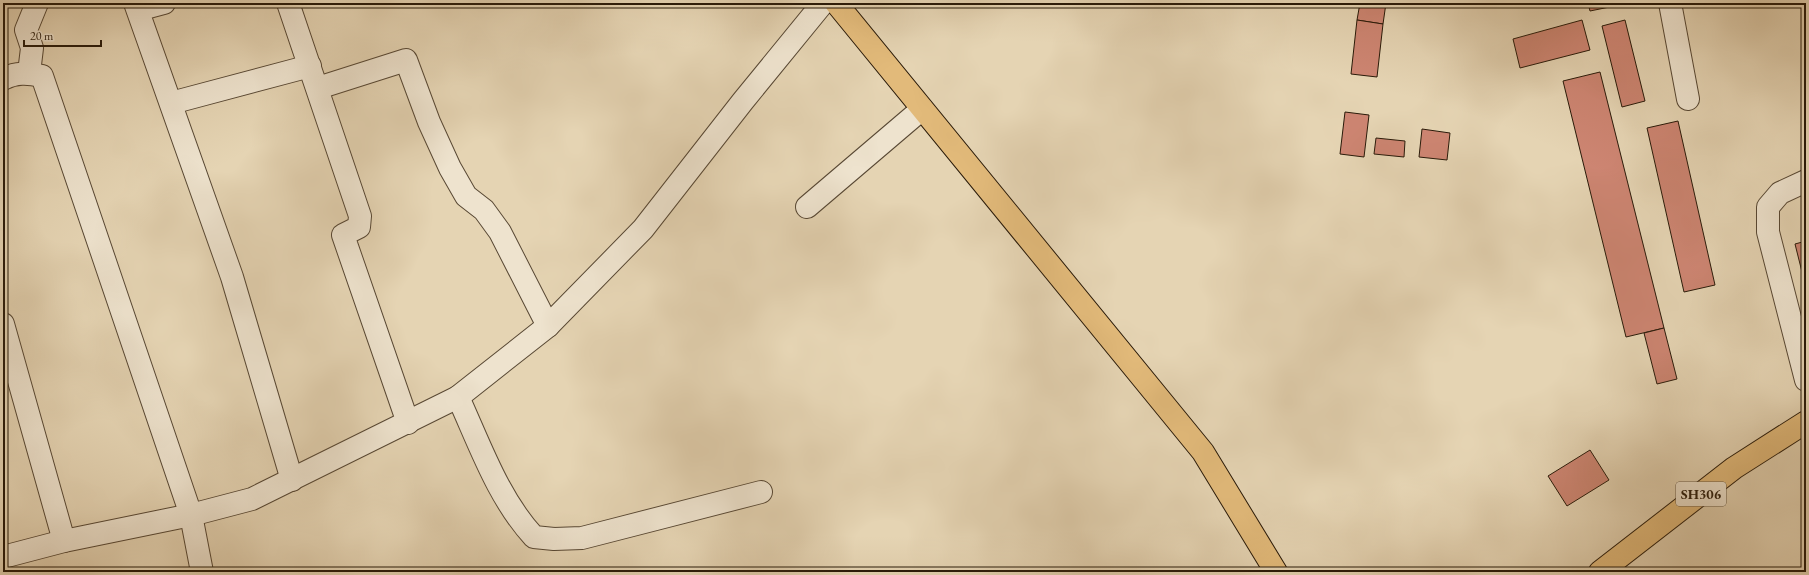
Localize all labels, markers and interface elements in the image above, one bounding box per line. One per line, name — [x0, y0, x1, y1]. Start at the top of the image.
scale bar — [24, 22, 101, 48]
text: 20 m — [30, 28, 54, 44]
road number: SH306 — [1676, 482, 1726, 506]

